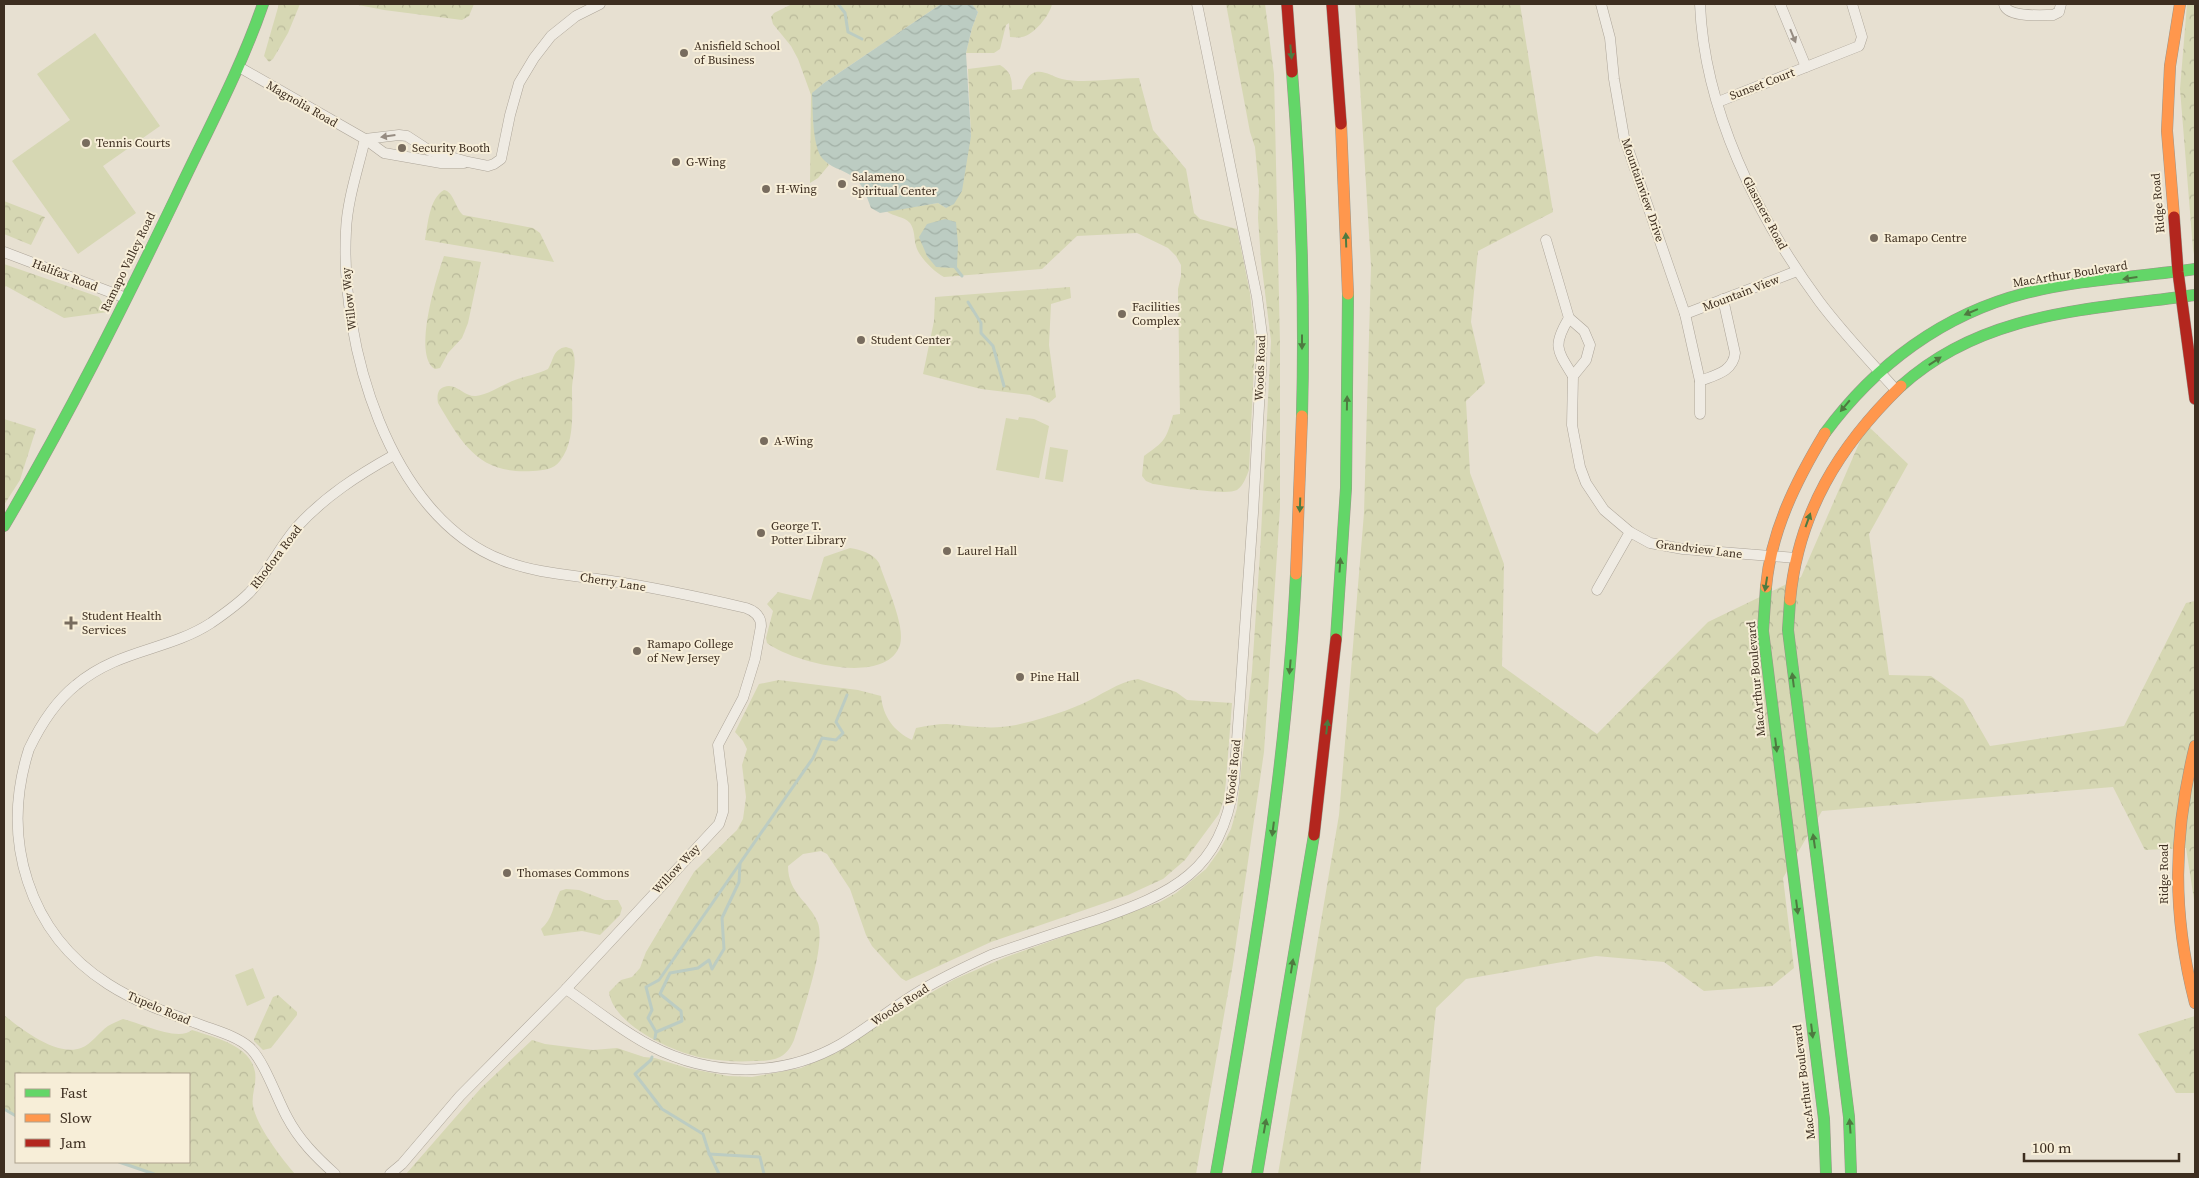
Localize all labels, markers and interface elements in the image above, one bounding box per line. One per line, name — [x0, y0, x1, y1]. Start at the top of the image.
one-way arrow — [1790, 28, 1797, 43]
place label: Anisfield School of Business — [694, 38, 781, 68]
one-way arrow — [1287, 45, 1295, 61]
marker: Anisfield School of Business — [678, 47, 690, 59]
street label: Sunset Court — [1727, 64, 1797, 104]
street label: Magnolia Road — [263, 77, 341, 131]
one-way arrow — [380, 132, 396, 140]
place label: Tennis Courts — [96, 135, 170, 151]
street label: Mountainview Drive — [1618, 136, 1668, 244]
marker: Tennis Courts — [80, 137, 92, 149]
place label: Security Booth — [412, 140, 490, 156]
marker: Security Booth — [396, 142, 408, 154]
place label: G-Wing — [686, 154, 726, 170]
marker: G-Wing — [670, 156, 682, 168]
place label: Salameno Spiritual Center — [852, 169, 937, 199]
street label: Ridge Road — [2147, 172, 2169, 234]
street label: Glasmere Road — [1739, 174, 1791, 253]
marker: Salameno Spiritual Center — [836, 178, 848, 190]
place label: H-Wing — [776, 181, 817, 197]
marker: H-Wing — [760, 183, 772, 195]
street label: Ramapo Valley Road — [97, 209, 159, 315]
place label: Ramapo Centre — [1884, 230, 1967, 246]
one-way arrow — [1341, 232, 1349, 248]
marker: Ramapo Centre — [1868, 232, 1880, 244]
street label: Halifax Road — [30, 255, 100, 295]
street label: MacArthur Boulevard — [2012, 257, 2129, 291]
street label: Willow Way — [338, 266, 360, 331]
street label: Mountain View — [1700, 271, 1782, 315]
one-way arrow — [2121, 274, 2137, 282]
place label: Facilities Complex — [1132, 299, 1180, 329]
marker: Facilities Complex — [1116, 308, 1128, 320]
one-way arrow — [1964, 309, 1978, 317]
place label: Student Center — [871, 332, 951, 348]
marker: Student Center — [855, 334, 867, 346]
street label: Woods Road — [1251, 335, 1269, 401]
one-way arrow — [1298, 335, 1306, 351]
one-way arrow — [1928, 356, 1942, 365]
one-way arrow — [1343, 394, 1351, 410]
one-way arrow — [1840, 399, 1851, 412]
place label: A-Wing — [774, 433, 813, 449]
marker: A-Wing — [758, 435, 770, 447]
one-way arrow — [1295, 497, 1303, 513]
one-way arrow — [1804, 512, 1812, 527]
place label: George T. Potter Library — [771, 518, 847, 548]
street label: Rhodora Road — [247, 522, 305, 592]
marker: George T. Potter Library — [755, 527, 767, 539]
street label: Grandview Lane — [1655, 536, 1743, 562]
place label: Laurel Hall — [957, 543, 1017, 559]
marker: Laurel Hall — [941, 545, 953, 557]
one-way arrow — [1337, 557, 1345, 573]
street label: Cherry Lane — [579, 569, 647, 595]
one-way arrow — [1762, 576, 1770, 592]
place label: Student Health Services — [82, 608, 162, 638]
marker: Student Health Services — [64, 616, 78, 630]
street label: MacArthur Boulevard — [1743, 620, 1769, 737]
place label: Ramapo College of New Jersey — [647, 636, 733, 666]
marker: Ramapo College of New Jersey — [631, 645, 643, 657]
one-way arrow — [1286, 659, 1294, 675]
place label: Pine Hall — [1030, 669, 1080, 685]
marker: Pine Hall — [1014, 671, 1026, 683]
one-way arrow — [1789, 672, 1797, 688]
one-way arrow — [1323, 719, 1331, 735]
street label: Woods Road — [1222, 738, 1244, 806]
one-way arrow — [1772, 738, 1780, 754]
one-way arrow — [1269, 821, 1277, 837]
one-way arrow — [1810, 833, 1818, 849]
street label: Willow Way — [649, 840, 704, 898]
street label: Ridge Road — [2156, 844, 2172, 904]
place label: Thomases Commons — [517, 865, 629, 881]
marker: Thomases Commons — [501, 867, 513, 879]
one-way arrow — [1793, 899, 1801, 915]
one-way arrow — [1289, 958, 1297, 974]
street label: Woods Road — [868, 980, 932, 1030]
street label: Tupelo Road — [125, 988, 193, 1029]
street label: MacArthur Boulevard — [1789, 1023, 1819, 1140]
one-way arrow — [1808, 1023, 1816, 1039]
legend — [15, 1073, 190, 1163]
text: Fast — [60, 1082, 87, 1103]
text: Slow — [60, 1107, 92, 1128]
one-way arrow — [1845, 1117, 1853, 1133]
one-way arrow — [1262, 1118, 1270, 1134]
scale bar — [2024, 1130, 2179, 1162]
text: Jam — [59, 1132, 87, 1153]
text: 100 m — [2032, 1137, 2072, 1158]

